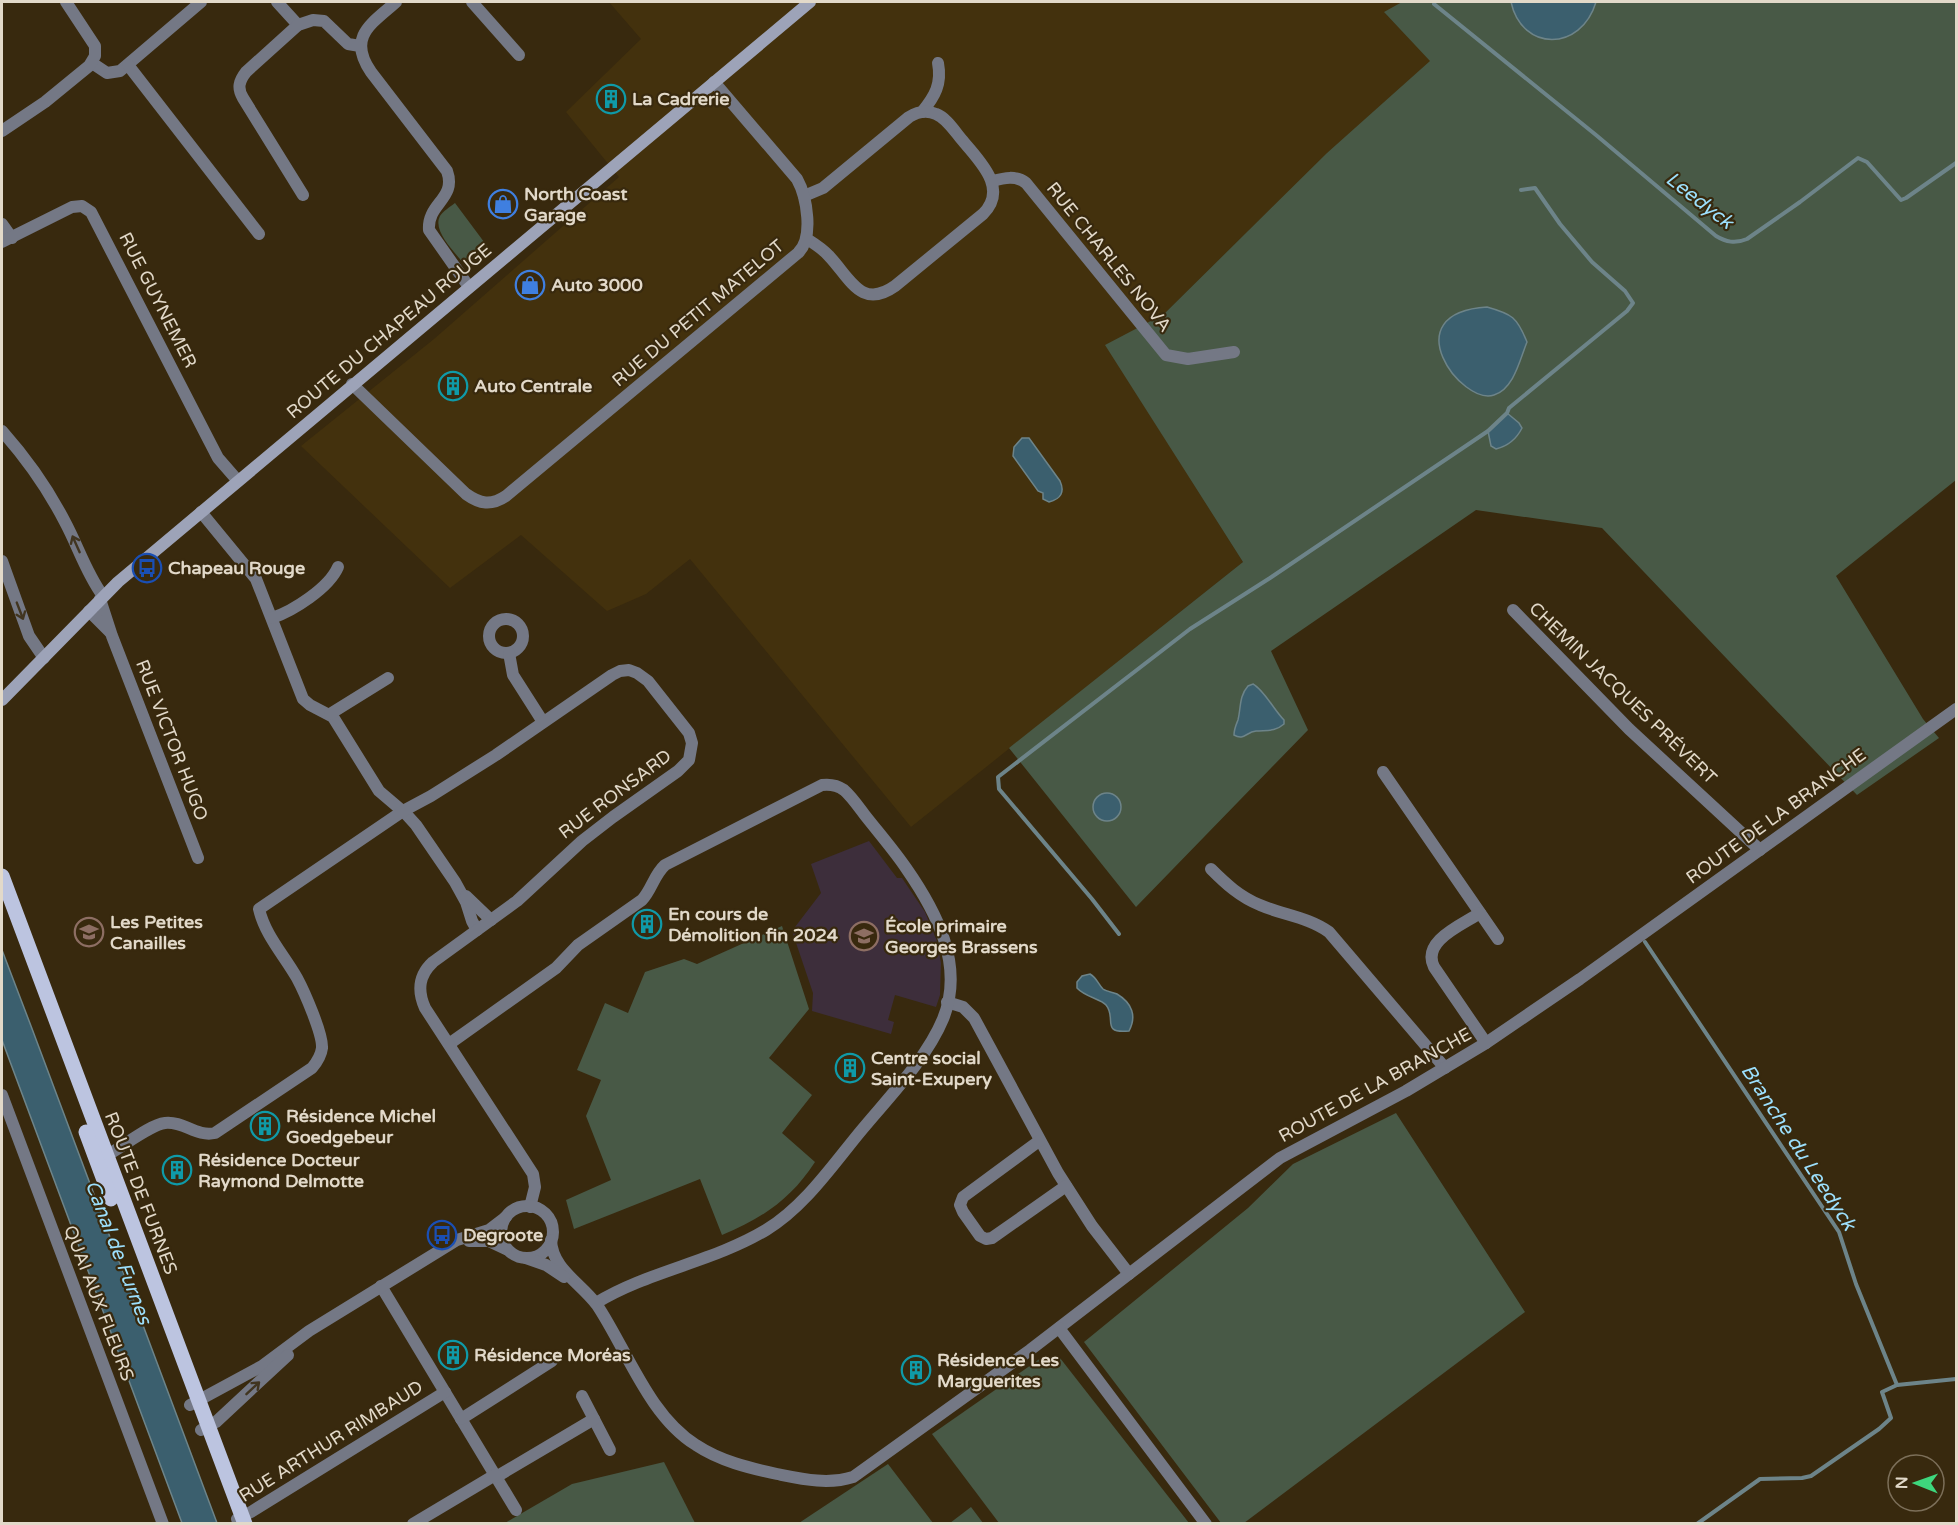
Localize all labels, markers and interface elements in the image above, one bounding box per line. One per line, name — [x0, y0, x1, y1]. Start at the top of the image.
building icon: La Cadrerie — [595, 83, 627, 115]
place label: La Cadrerie — [632, 88, 730, 110]
water label: Leedyck — [1661, 167, 1740, 236]
street label: RUE CHARLES NOVA — [1042, 178, 1176, 336]
place label: North Coast Garage — [524, 183, 627, 226]
shop icon: North Coast Garage — [487, 188, 519, 220]
street label: RUE GUYNEMER — [114, 229, 202, 371]
street label: RUE DU PETIT MATELOT — [608, 235, 788, 391]
street label: ROUTE DU CHAPEAU ROUGE — [282, 239, 496, 423]
shop icon: Auto 3000 — [514, 269, 546, 301]
place label: Auto 3000 — [551, 274, 643, 296]
building icon: Auto Centrale — [437, 370, 469, 402]
place label: Auto Centrale — [474, 375, 592, 397]
one-way arrow — [69, 536, 81, 554]
bus stop icon: Chapeau Rouge — [131, 552, 163, 584]
place label: Chapeau Rouge — [168, 557, 305, 579]
street label: CHEMIN JACQUES PRÉVERT — [1524, 597, 1722, 789]
one-way arrow — [15, 601, 26, 619]
street label: RUE VICTOR HUGO — [131, 656, 213, 824]
street label: ROUTE DE LA BRANCHE — [1682, 743, 1870, 889]
street label: RUE RONSARD — [554, 744, 676, 844]
place label: En cours de Démolition fin 2024 — [668, 903, 839, 946]
building icon: En cours de Démolition fin 2024 — [631, 908, 663, 940]
place label: Les Petites Canailles — [110, 911, 203, 954]
place label: École primaire Georges Brassens — [885, 915, 1038, 958]
school or university icon: Les Petites Canailles — [73, 916, 105, 948]
school or university icon: École primaire Georges Brassens — [848, 920, 880, 952]
street label: ROUTE DE LA BRANCHE — [1275, 1023, 1475, 1147]
place label: Centre social Saint-Exupery — [871, 1047, 992, 1090]
building icon: Centre social Saint-Exupery — [834, 1052, 866, 1084]
water label: Branche du Leedyck — [1736, 1060, 1862, 1237]
place label: Résidence Michel Goedgebeur — [286, 1105, 436, 1148]
street label: ROUTE DE FURNES — [100, 1109, 182, 1277]
building icon: Résidence Michel Goedgebeur — [249, 1110, 281, 1142]
place label: Résidence Docteur Raymond Delmotte — [198, 1149, 364, 1192]
building icon: Résidence Docteur Raymond Delmotte — [161, 1154, 193, 1186]
water label: Canal de Furnes — [80, 1177, 157, 1329]
bus stop icon: Degroote — [426, 1219, 458, 1251]
street label: QUAI AUX FLEURS — [59, 1222, 139, 1384]
place label: Degroote — [463, 1224, 543, 1246]
building icon: Résidence Moréas — [437, 1339, 469, 1371]
place label: Résidence Moréas — [474, 1344, 631, 1366]
place label: Résidence Les Marguerites — [937, 1349, 1060, 1392]
building icon: Résidence Les Marguerites — [900, 1354, 932, 1386]
street label: RUE ARTHUR RIMBAUD — [235, 1375, 427, 1507]
one-way arrow — [245, 1381, 260, 1395]
north arrow — [1886, 1453, 1946, 1513]
text: N — [1892, 1476, 1912, 1489]

